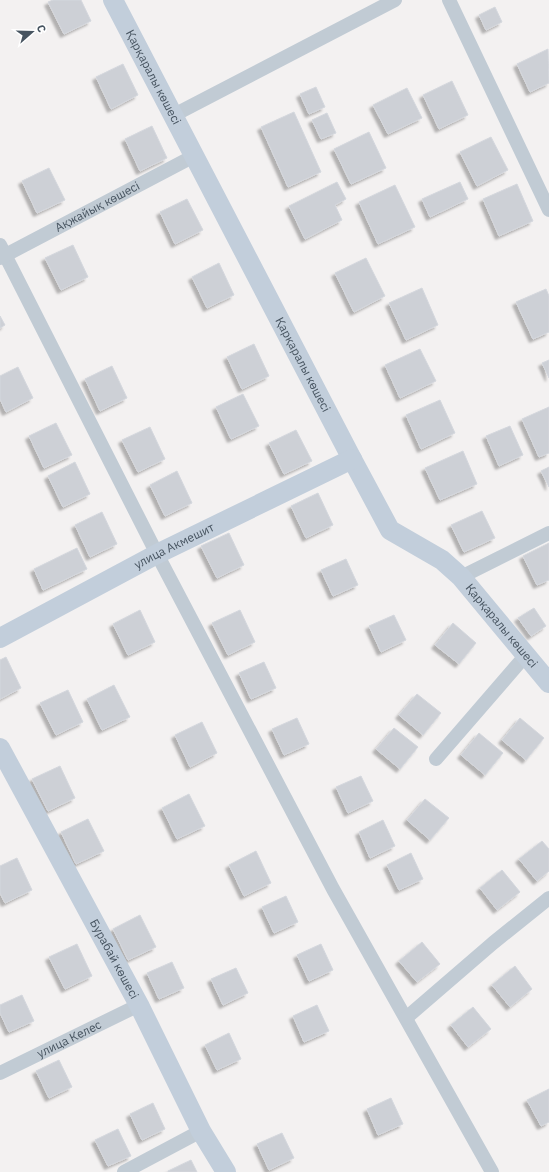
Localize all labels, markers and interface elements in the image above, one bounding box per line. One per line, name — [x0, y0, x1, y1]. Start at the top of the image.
north arrow — [12, 12, 52, 52]
text: С — [34, 23, 49, 34]
street label: Қарқаралы көшесі — [123, 27, 184, 127]
street label: Ақжайық көшесі — [52, 178, 142, 235]
street label: Қарқаралы көшесі — [272, 314, 334, 414]
street label: улица Акмешит — [131, 519, 217, 572]
street label: Қарқаралы көшесі — [463, 580, 541, 671]
street label: Бурабай көшесі — [87, 916, 142, 1001]
street label: улица Келеc — [34, 1017, 104, 1061]

